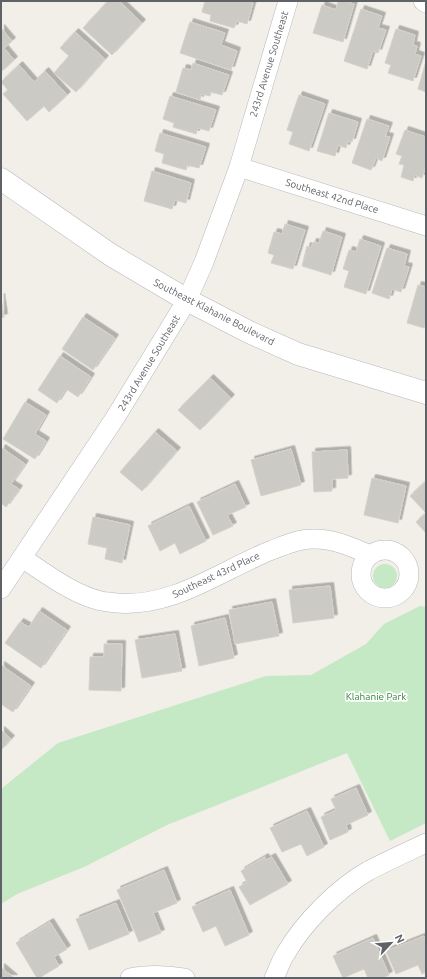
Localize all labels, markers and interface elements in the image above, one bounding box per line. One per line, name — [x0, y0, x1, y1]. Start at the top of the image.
street label: 243rd Avenue Southeast — [248, 10, 290, 118]
street label: Southeast 42nd Place — [284, 177, 380, 215]
street label: Southeast Klahanie Boulevard — [152, 277, 276, 347]
street label: 243rd Avenue Southeast — [116, 313, 182, 413]
street label: Southeast 43rd Place — [171, 550, 261, 600]
park label: Klahanie Park — [346, 691, 406, 702]
north arrow — [371, 923, 411, 963]
text: N — [393, 932, 407, 945]

